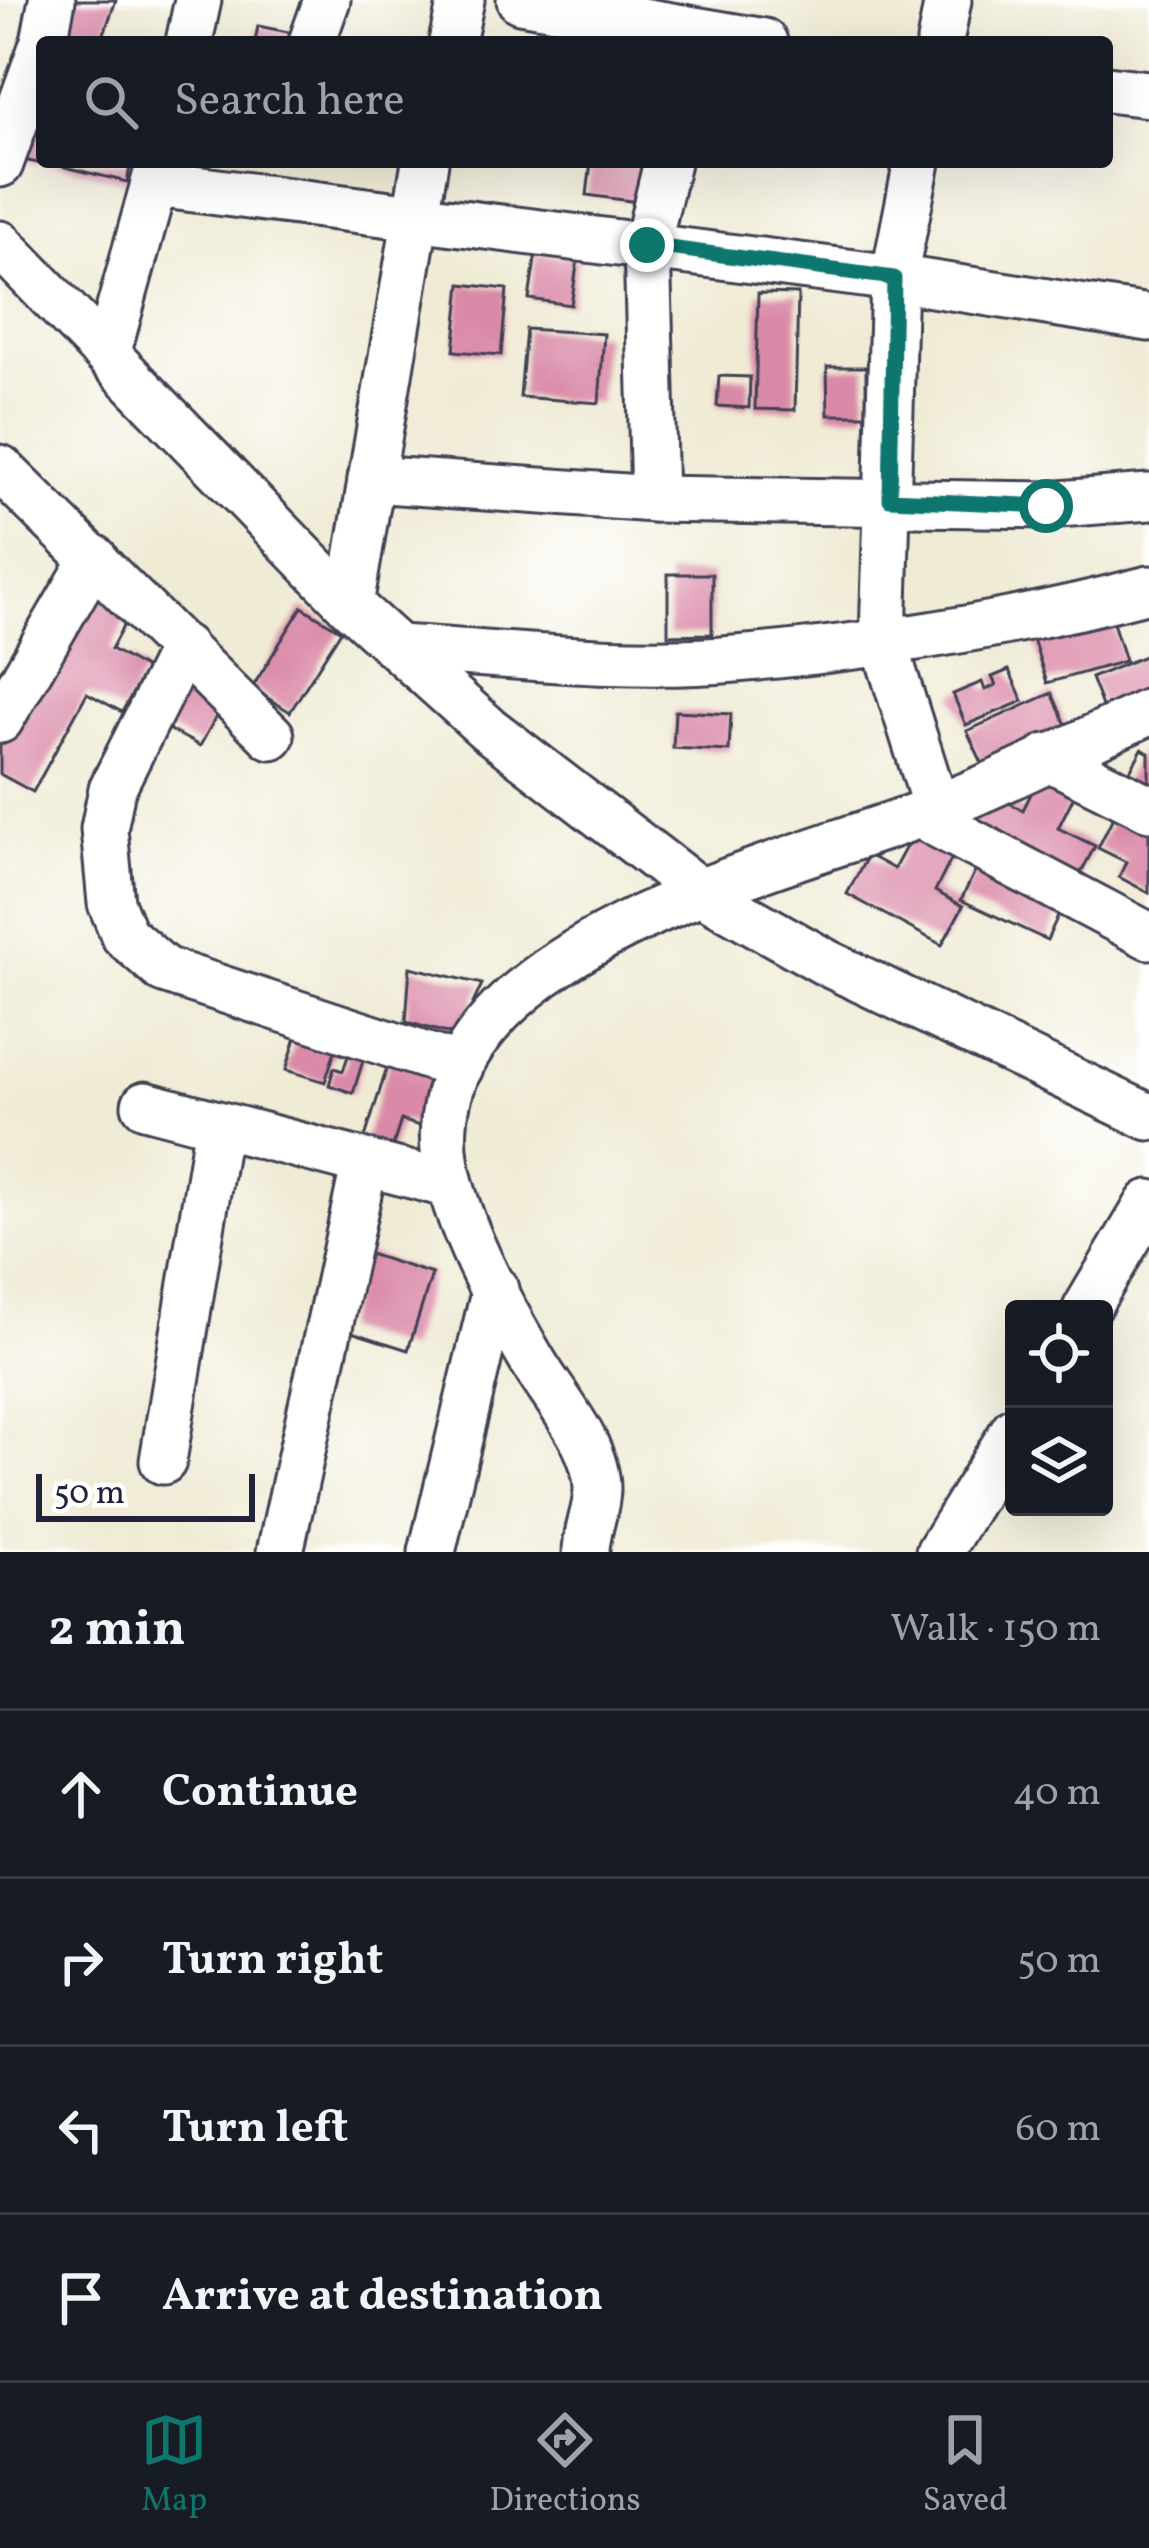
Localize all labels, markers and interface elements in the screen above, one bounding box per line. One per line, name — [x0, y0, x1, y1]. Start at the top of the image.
search box — [36, 36, 1113, 168]
icon: search — [78, 69, 144, 135]
text: Search here — [174, 71, 405, 134]
route end — [620, 218, 674, 272]
route start — [1019, 479, 1073, 533]
map controls — [1005, 1300, 1113, 1516]
button: locate — [1005, 1300, 1113, 1408]
button: layers — [1005, 1408, 1113, 1516]
scale bar — [36, 1468, 255, 1521]
text: 50 m — [54, 1472, 125, 1518]
text: 2 min — [48, 1595, 186, 1666]
text: Walk · 150 m — [890, 1603, 1101, 1657]
icon: ahead — [48, 1761, 114, 1827]
text: Continue — [162, 1762, 358, 1825]
text: 40 m — [1013, 1767, 1101, 1821]
icon: right — [48, 1929, 114, 1995]
text: Turn right — [162, 1930, 383, 1993]
text: 50 m — [1017, 1935, 1101, 1989]
icon: left — [48, 2097, 114, 2163]
text: Turn left — [162, 2098, 348, 2161]
text: 60 m — [1016, 2103, 1101, 2157]
icon: arrive — [48, 2265, 114, 2331]
text: Arrive at destination — [162, 2266, 603, 2329]
tab: Map — [141, 2407, 207, 2525]
tab: Directions — [489, 2407, 641, 2525]
tab: Saved — [923, 2407, 1008, 2525]

